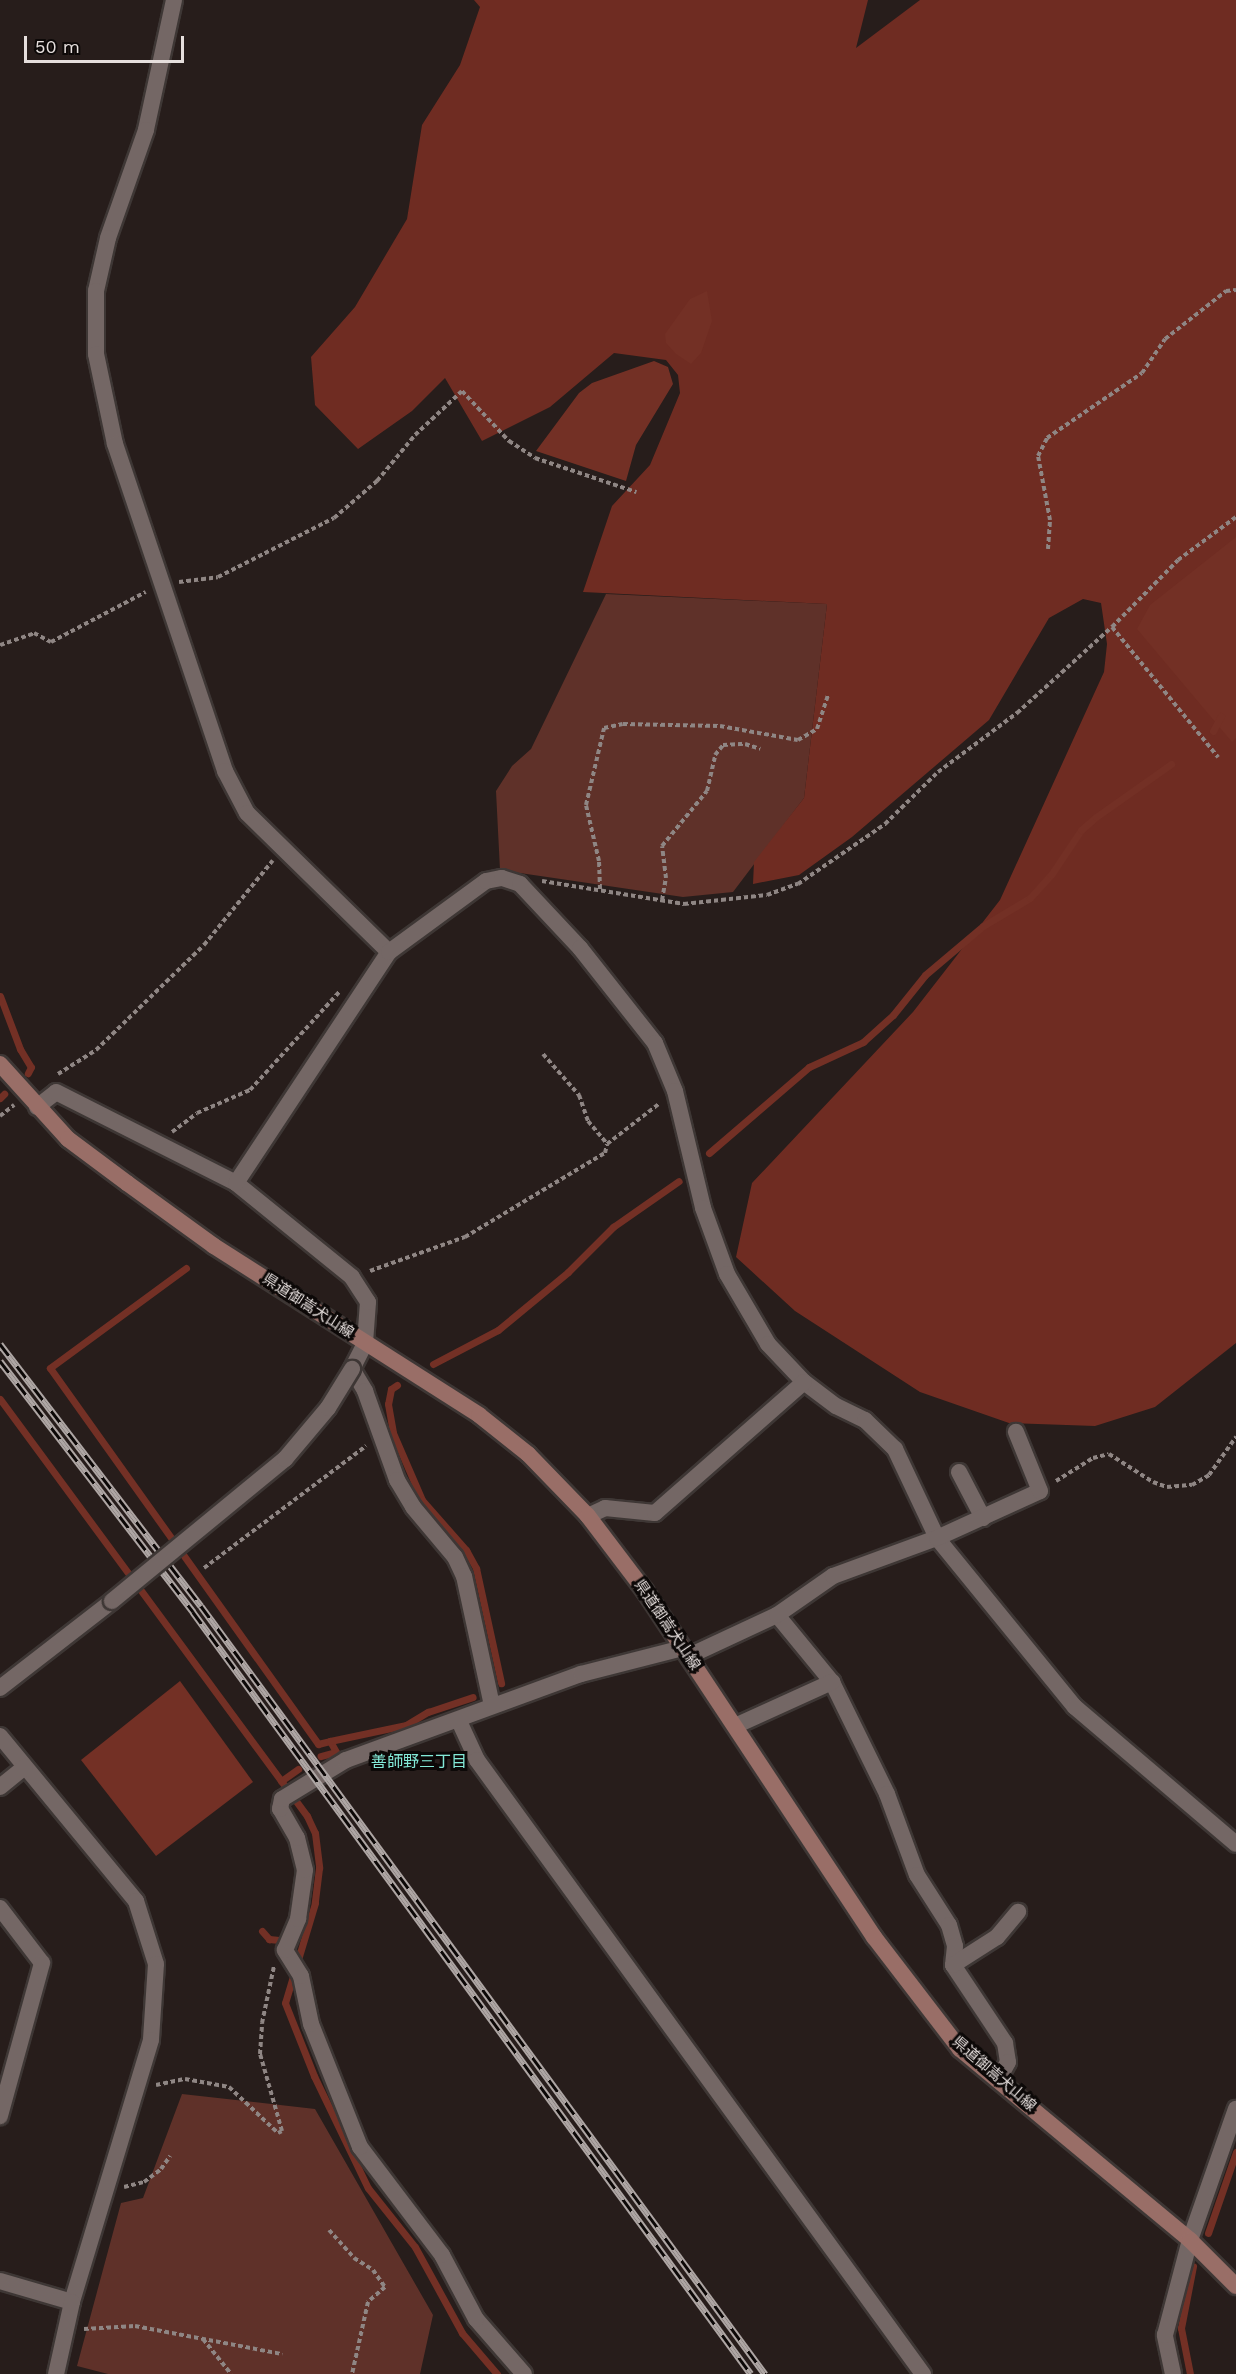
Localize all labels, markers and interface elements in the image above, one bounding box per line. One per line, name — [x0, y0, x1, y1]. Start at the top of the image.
scale bar — [27, 24, 188, 62]
text: 50 m — [35, 36, 80, 57]
street label: 県道御嵩犬山線 — [259, 1270, 357, 1342]
street label: 県道御嵩犬山線 — [630, 1576, 704, 1674]
district label: 善師野三丁目 — [371, 1752, 467, 1772]
street label: 県道御嵩犬山線 — [948, 2033, 1040, 2115]

